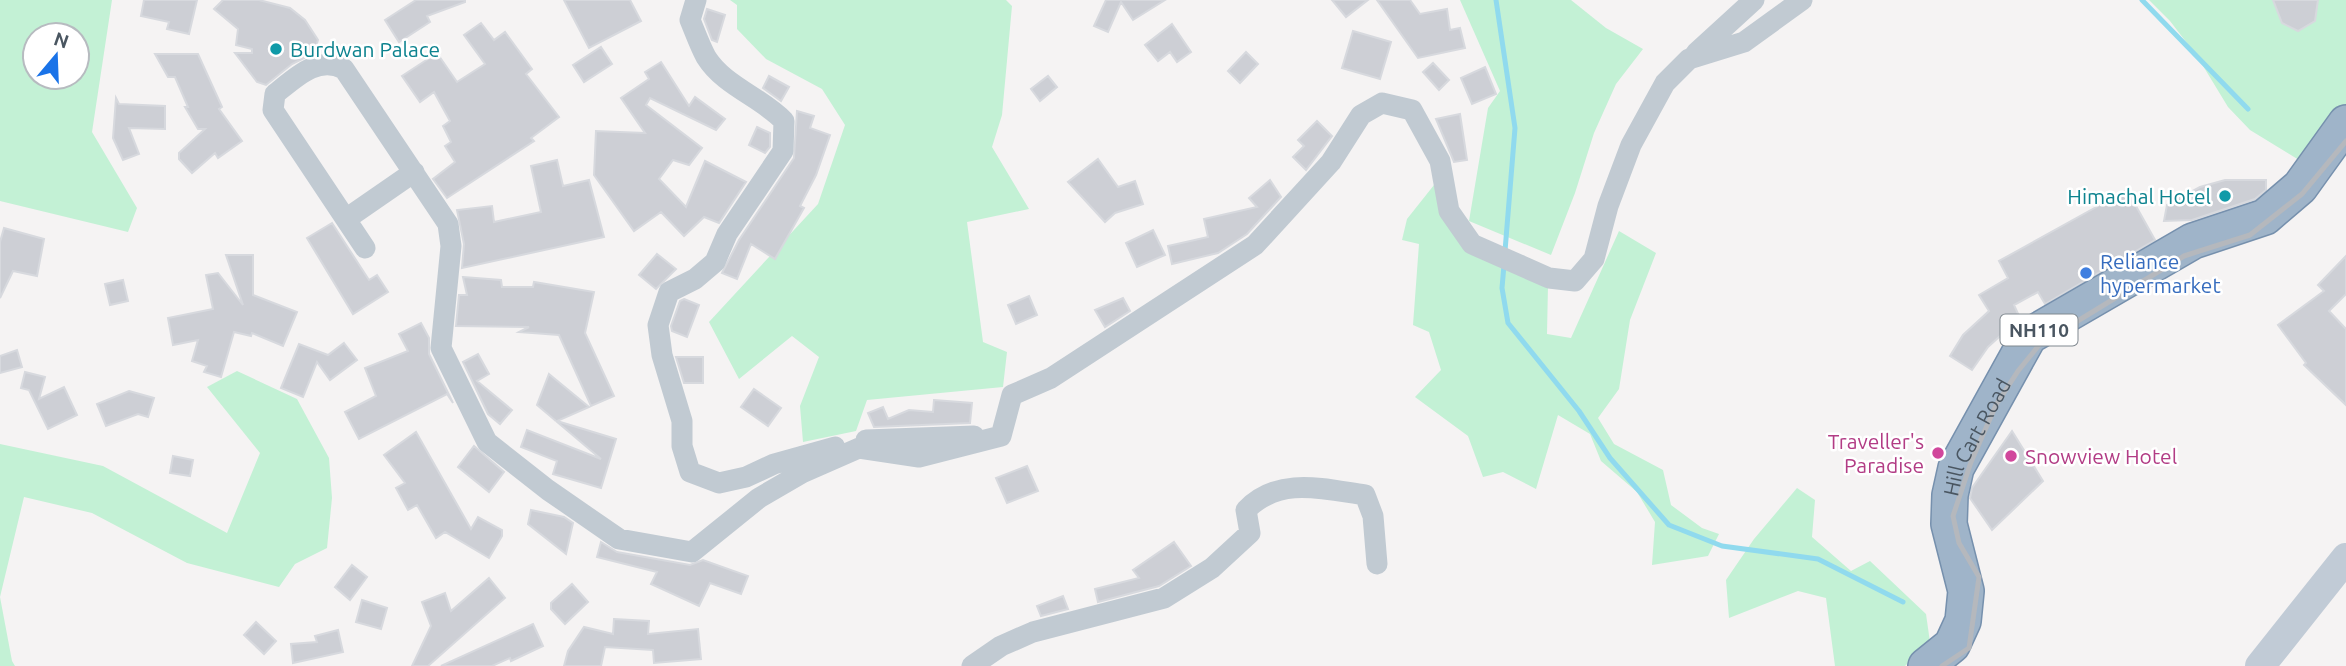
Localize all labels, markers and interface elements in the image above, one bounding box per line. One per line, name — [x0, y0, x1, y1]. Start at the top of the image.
north arrow — [21, 21, 91, 91]
text: N — [51, 27, 72, 53]
place label: Burdwan Palace — [290, 37, 440, 61]
marker: Burdwan Palace — [268, 41, 284, 57]
place label: Himachal Hotel — [2067, 184, 2211, 208]
marker: Himachal Hotel — [2217, 188, 2233, 204]
place label: Reliance hypermarket — [2100, 249, 2221, 297]
marker: Reliance hypermarket — [2078, 265, 2094, 281]
road number: NH110 — [2000, 314, 2078, 346]
street label: Hill Cart Road — [1938, 374, 2015, 498]
place label: Traveller's Paradise — [1828, 429, 1924, 477]
place label: Snowview Hotel — [2025, 444, 2177, 468]
marker: Traveller's Paradise — [1930, 445, 1946, 461]
marker: Snowview Hotel — [2003, 448, 2019, 464]

